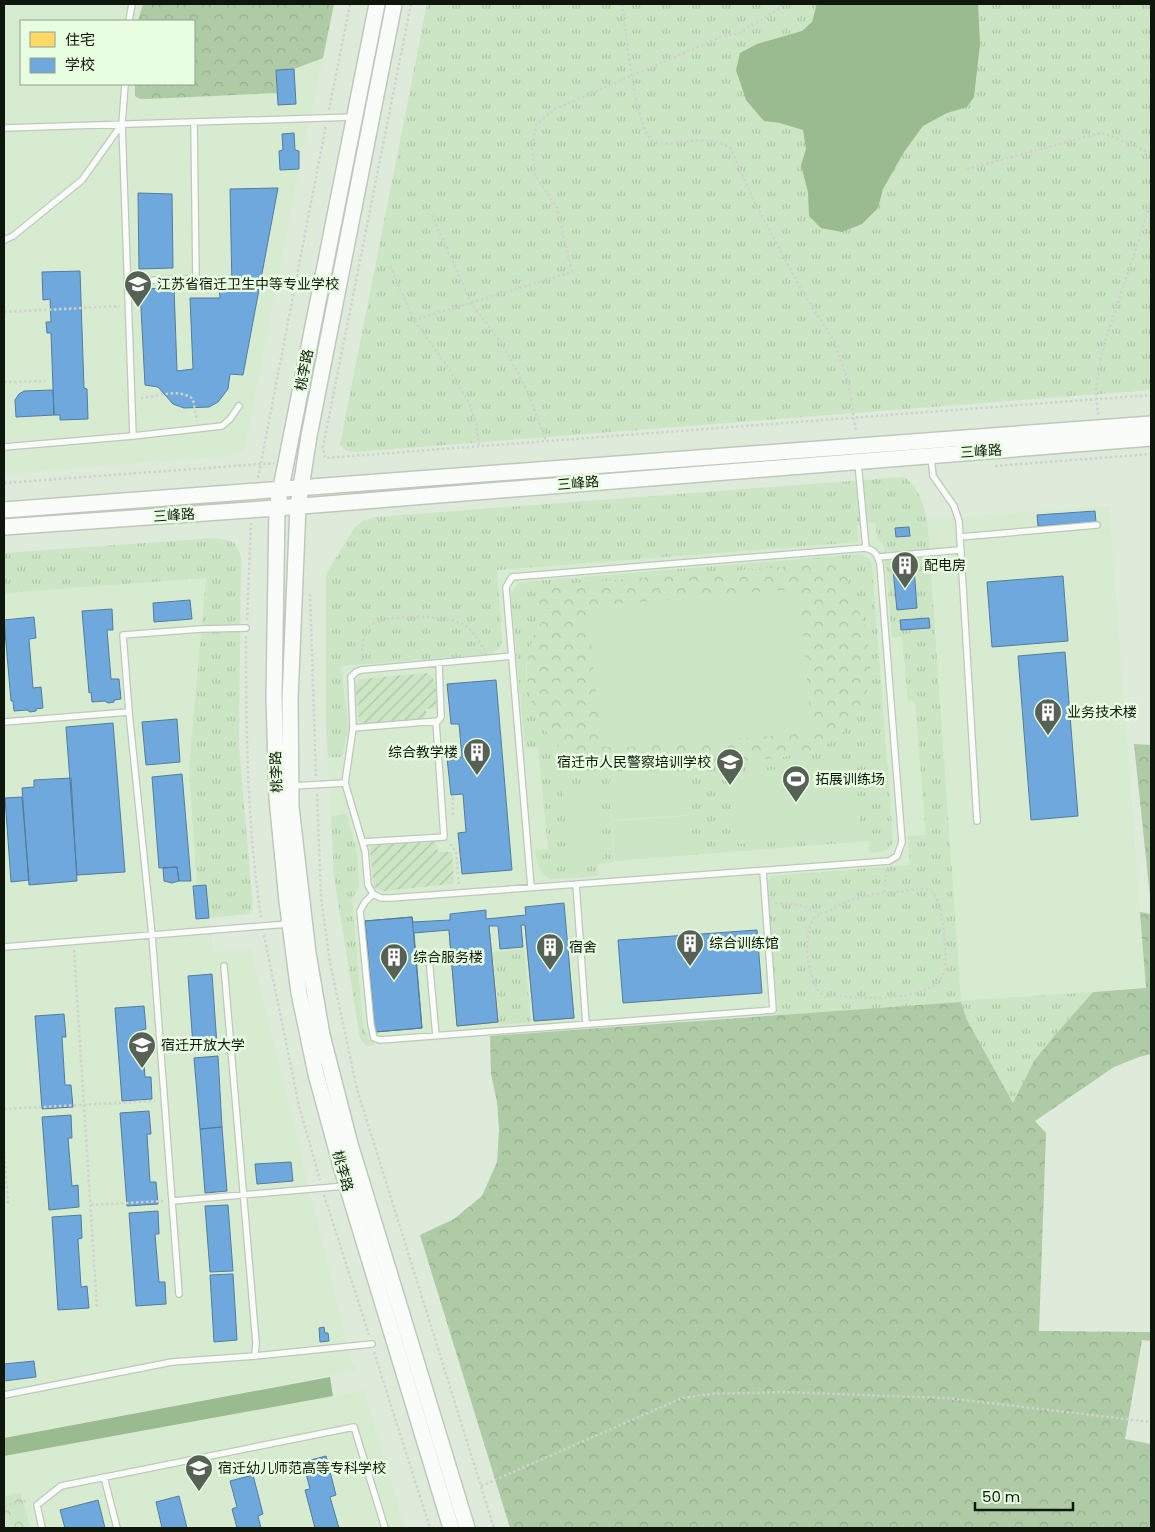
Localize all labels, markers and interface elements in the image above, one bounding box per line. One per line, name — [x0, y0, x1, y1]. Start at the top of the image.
legend — [20, 20, 195, 85]
text: 住宅 — [65, 29, 95, 50]
text: 学校 — [65, 54, 95, 75]
school or university icon: 江苏省宿迁卫生中等专业学校 — [123, 269, 153, 308]
place label: 江苏省宿迁卫生中等专业学校 — [157, 274, 339, 294]
street label: 桃李路 — [290, 347, 318, 393]
street label: 三峰路 — [959, 440, 1003, 462]
street label: 三峰路 — [556, 471, 600, 495]
street label: 三峰路 — [152, 504, 196, 526]
building icon: 配电房 — [890, 550, 920, 589]
place label: 配电房 — [924, 555, 966, 575]
building icon: 业务技术楼 — [1033, 697, 1063, 736]
place label: 业务技术楼 — [1067, 702, 1137, 722]
building icon: 综合教学楼 — [462, 737, 492, 776]
place label: 综合教学楼 — [388, 742, 458, 762]
school or university icon: 宿迁市人民警察培训学校 — [715, 747, 745, 786]
street label: 桃李路 — [265, 751, 287, 793]
place label: 宿迁市人民警察培训学校 — [557, 752, 711, 772]
sports icon: 拓展训练场 — [781, 764, 811, 803]
place label: 拓展训练场 — [815, 769, 885, 789]
building icon: 综合训练馆 — [675, 928, 705, 967]
building icon: 宿舍 — [535, 932, 565, 971]
place label: 综合训练馆 — [709, 933, 779, 953]
place label: 宿舍 — [569, 937, 597, 957]
building icon: 综合服务楼 — [379, 942, 409, 981]
place label: 综合服务楼 — [413, 947, 483, 967]
school or university icon: 宿迁开放大学 — [127, 1030, 157, 1069]
place label: 宿迁开放大学 — [161, 1035, 245, 1055]
street label: 桃李路 — [328, 1148, 358, 1194]
school or university icon: 宿迁幼儿师范高等专科学校 — [184, 1453, 214, 1492]
place label: 宿迁幼儿师范高等专科学校 — [218, 1458, 386, 1478]
scale bar — [975, 1480, 1072, 1512]
text: 50 m — [982, 1486, 1020, 1507]

